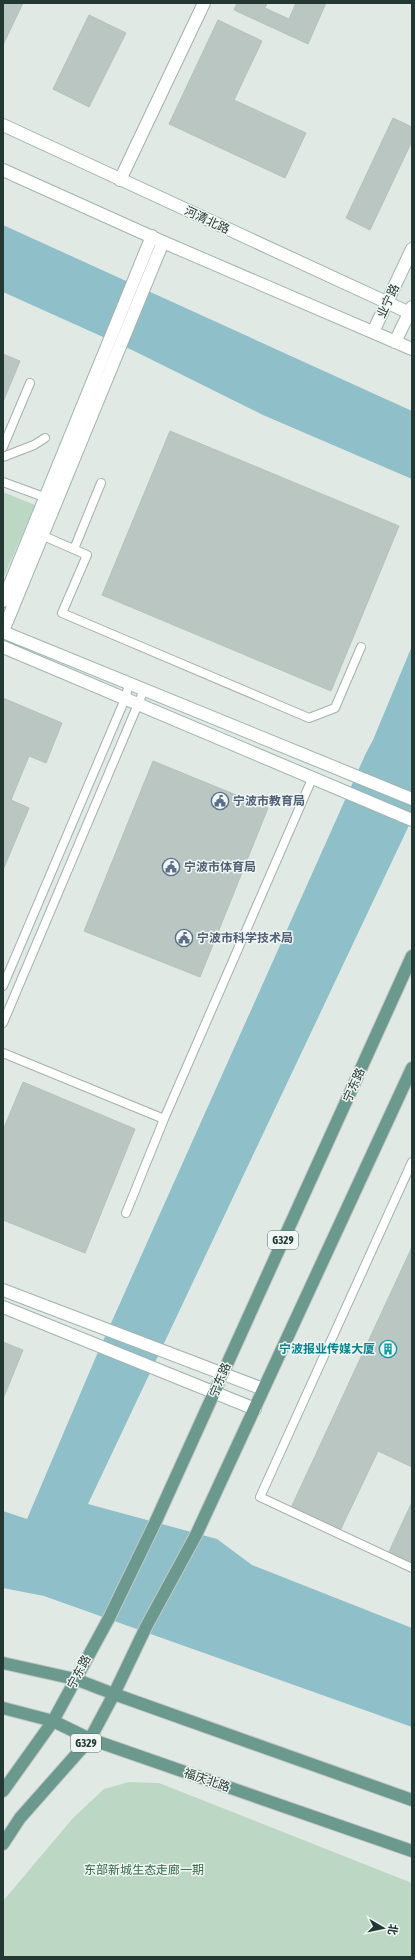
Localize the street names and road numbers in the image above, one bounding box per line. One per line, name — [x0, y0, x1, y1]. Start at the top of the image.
street label: 河清北路 — [182, 204, 232, 236]
street label: 业宁路 — [374, 282, 402, 320]
street label: 宁东路 — [340, 1066, 368, 1104]
road number: G329 — [268, 1231, 298, 1249]
street label: 宁东路 — [207, 1361, 233, 1399]
street label: 宁东路 — [64, 1653, 94, 1691]
road number: G329 — [71, 1734, 101, 1752]
street label: 福庆北路 — [182, 1766, 232, 1794]

